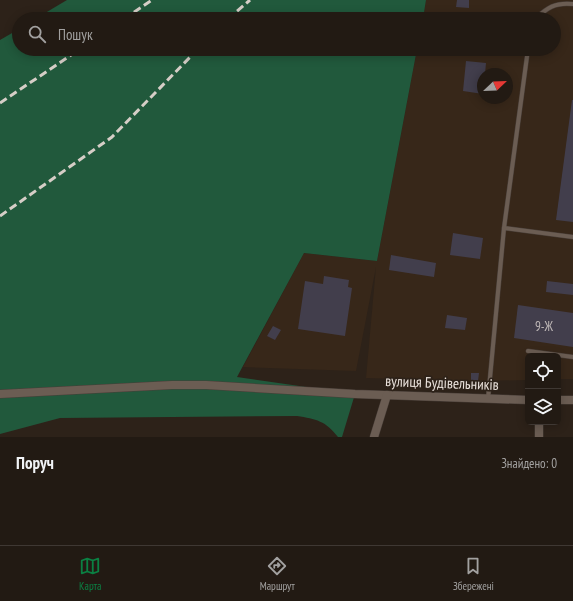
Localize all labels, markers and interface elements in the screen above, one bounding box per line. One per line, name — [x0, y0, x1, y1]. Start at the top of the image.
search box — [12, 12, 561, 56]
icon: search — [26, 23, 48, 45]
text: Пошук — [58, 25, 93, 44]
north arrow — [477, 68, 513, 104]
house number: 9-Ж — [535, 318, 554, 335]
map controls — [525, 353, 561, 425]
button: locate — [525, 353, 561, 389]
street label: вулиця Будівельників — [385, 371, 499, 394]
button: layers — [525, 389, 561, 425]
text: Поруч — [16, 452, 54, 474]
text: Знайдено: 0 — [501, 455, 557, 472]
tab: Карта — [79, 555, 102, 593]
tab: Маршрут — [260, 555, 295, 593]
tab: Збережені — [453, 555, 494, 593]

